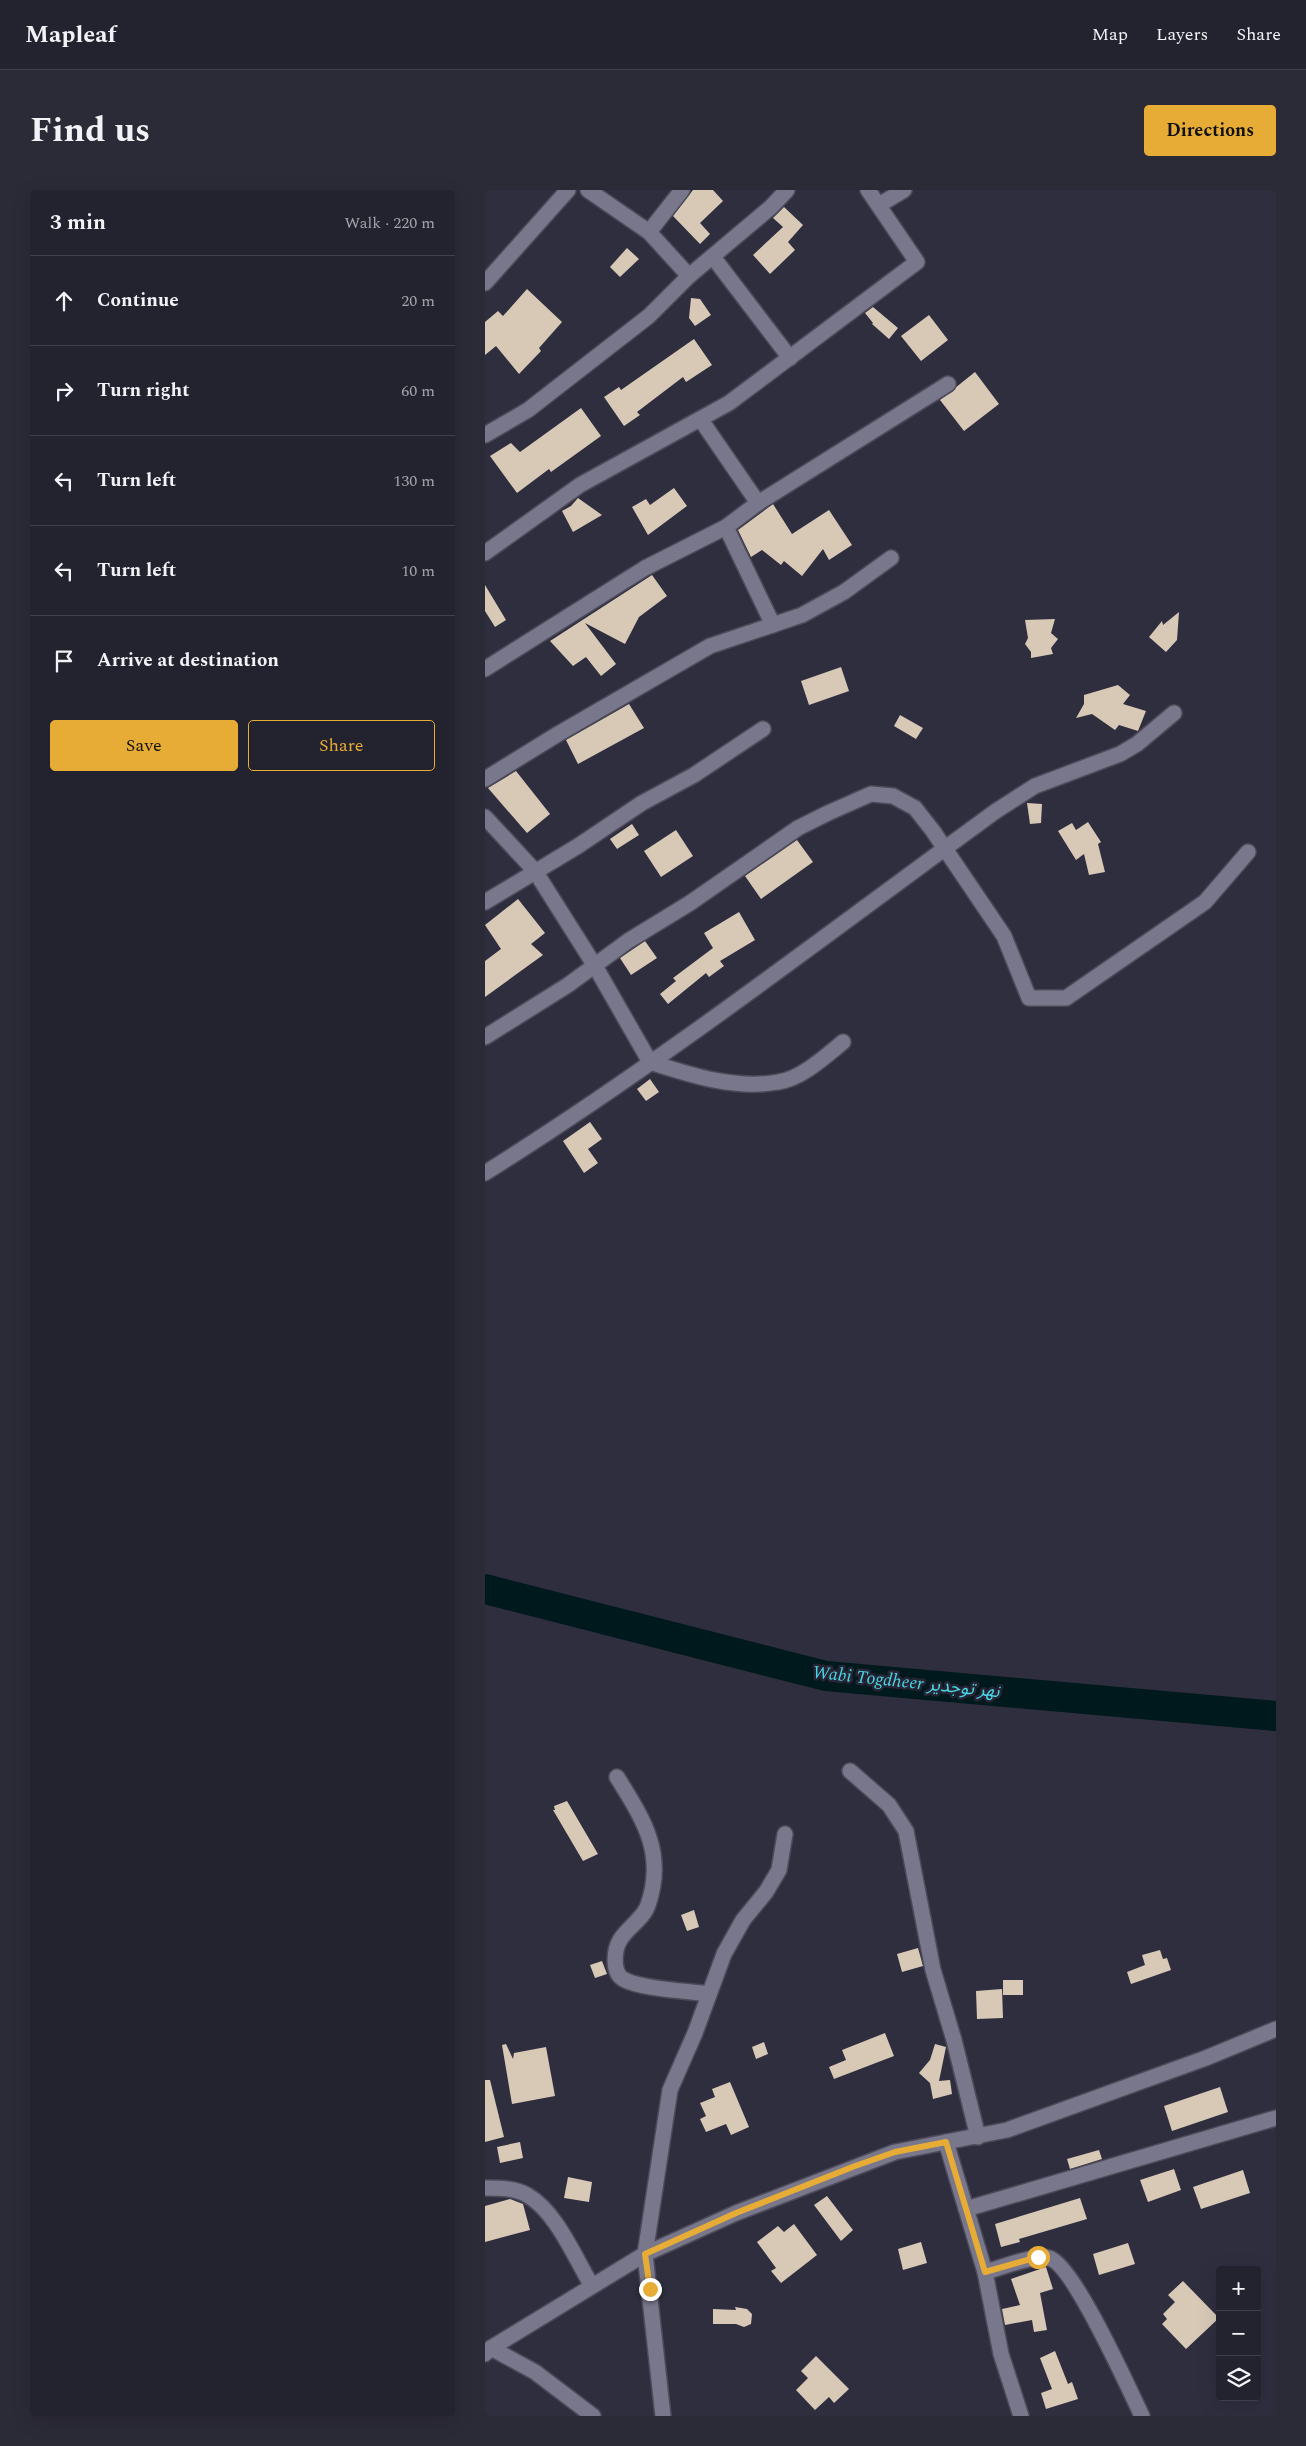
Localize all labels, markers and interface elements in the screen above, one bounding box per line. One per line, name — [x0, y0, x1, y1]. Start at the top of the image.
text: Mapleaf — [25, 17, 116, 53]
text: Map — [1092, 21, 1128, 48]
text: Layers — [1156, 21, 1208, 48]
text: Share — [1236, 21, 1281, 48]
text: Find us — [30, 104, 150, 157]
button: Directions — [1144, 105, 1276, 156]
text: 3 min — [50, 207, 106, 239]
text: Walk · 220 m — [344, 211, 435, 235]
text: Continue — [97, 286, 179, 315]
icon: ahead — [50, 287, 78, 315]
text: 20 m — [401, 289, 435, 313]
text: Turn right — [97, 376, 190, 405]
icon: right — [50, 377, 78, 405]
text: 60 m — [401, 379, 435, 403]
text: Turn left — [97, 466, 176, 495]
icon: left — [50, 467, 78, 495]
text: 130 m — [393, 469, 435, 493]
text: Turn left — [97, 556, 176, 585]
icon: left — [50, 557, 78, 585]
text: 10 m — [401, 559, 435, 583]
text: Arrive at destination — [97, 646, 279, 675]
icon: arrive — [50, 647, 78, 675]
button: Save — [50, 720, 238, 771]
button: Share — [248, 720, 435, 771]
water label: Wabi Togdheer نهر توجدير — [811, 1659, 1003, 1705]
route start — [1027, 2246, 1050, 2269]
map controls — [1216, 2266, 1261, 2401]
button: + — [1216, 2266, 1261, 2311]
route end — [639, 2278, 662, 2301]
button: − — [1216, 2311, 1261, 2356]
button: layers — [1216, 2356, 1261, 2401]

